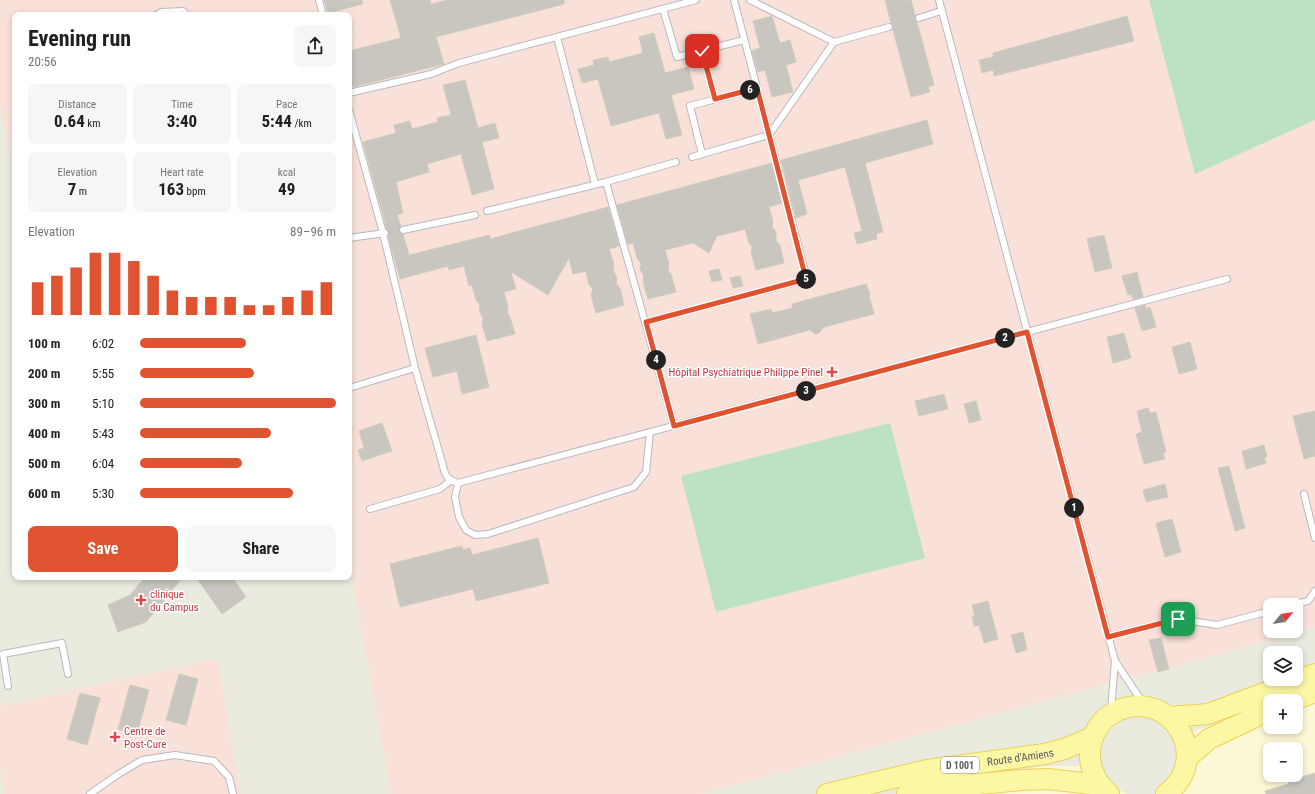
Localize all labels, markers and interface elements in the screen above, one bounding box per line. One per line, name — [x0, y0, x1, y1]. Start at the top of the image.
button: share — [294, 25, 336, 67]
text: Evening run — [28, 26, 131, 51]
pin — [685, 34, 719, 68]
icon: check — [691, 40, 713, 62]
text: 20:56 — [28, 54, 57, 69]
pin: 6 — [740, 80, 760, 100]
text: 6 — [747, 83, 753, 96]
text: Distance — [58, 98, 96, 111]
text: Time — [171, 98, 193, 111]
text: Pace — [276, 98, 297, 111]
text: 0.64 — [54, 111, 85, 131]
text: 3:40 — [167, 111, 197, 131]
text: 5:44 — [262, 111, 292, 131]
text: km — [85, 117, 101, 130]
text: /km — [292, 117, 312, 130]
text: Elevation — [58, 166, 97, 179]
text: Heart rate — [160, 166, 204, 179]
text: kcal — [278, 166, 296, 179]
text: 7 — [68, 179, 76, 199]
text: 163 — [158, 179, 184, 199]
text: 49 — [278, 179, 295, 199]
text: m — [76, 185, 87, 198]
text: bpm — [184, 185, 206, 198]
text: Elevation — [28, 224, 75, 239]
text: 89–96 m — [290, 224, 336, 239]
pin: 5 — [796, 269, 816, 289]
text: 5 — [803, 272, 809, 285]
pin: 2 — [995, 328, 1015, 348]
text: 2 — [1002, 331, 1008, 344]
text: 100 m — [28, 336, 60, 351]
text: 6:02 — [92, 336, 114, 351]
pin: 4 — [646, 350, 666, 370]
text: 4 — [653, 353, 659, 366]
text: 200 m — [28, 366, 60, 381]
text: 5:55 — [92, 366, 114, 381]
place label: Hôpital Psychiatrique Philippe Pinel — [669, 366, 823, 379]
marker: Hôpital Psychiatrique Philippe Pinel — [826, 366, 838, 378]
pin: 3 — [796, 381, 816, 401]
text: 3 — [803, 384, 809, 397]
text: 300 m — [28, 396, 60, 411]
text: 5:10 — [92, 396, 114, 411]
text: 400 m — [28, 426, 60, 441]
text: 5:43 — [92, 426, 114, 441]
text: 500 m — [28, 456, 60, 471]
text: 6:04 — [92, 456, 114, 471]
text: 600 m — [28, 486, 60, 501]
text: 5:30 — [92, 486, 114, 501]
pin: 1 — [1064, 498, 1084, 518]
text: 1 — [1071, 501, 1077, 514]
button: Save — [28, 526, 178, 572]
button: Share — [186, 526, 336, 572]
place label: clinique du Campus — [150, 588, 199, 614]
marker: clinique du Campus — [135, 594, 147, 606]
north arrow — [1263, 598, 1303, 638]
map controls — [1263, 598, 1303, 782]
pin — [1161, 602, 1195, 636]
icon: arrive — [1167, 608, 1189, 630]
button: layers — [1263, 646, 1303, 686]
button: + — [1263, 694, 1303, 734]
place label: Centre de Post-Cure — [124, 725, 167, 751]
marker: Centre de Post-Cure — [109, 731, 121, 743]
button: − — [1263, 742, 1303, 782]
street label: Route d'Amiens — [986, 746, 1055, 768]
road number: D 1001 — [941, 757, 979, 773]

